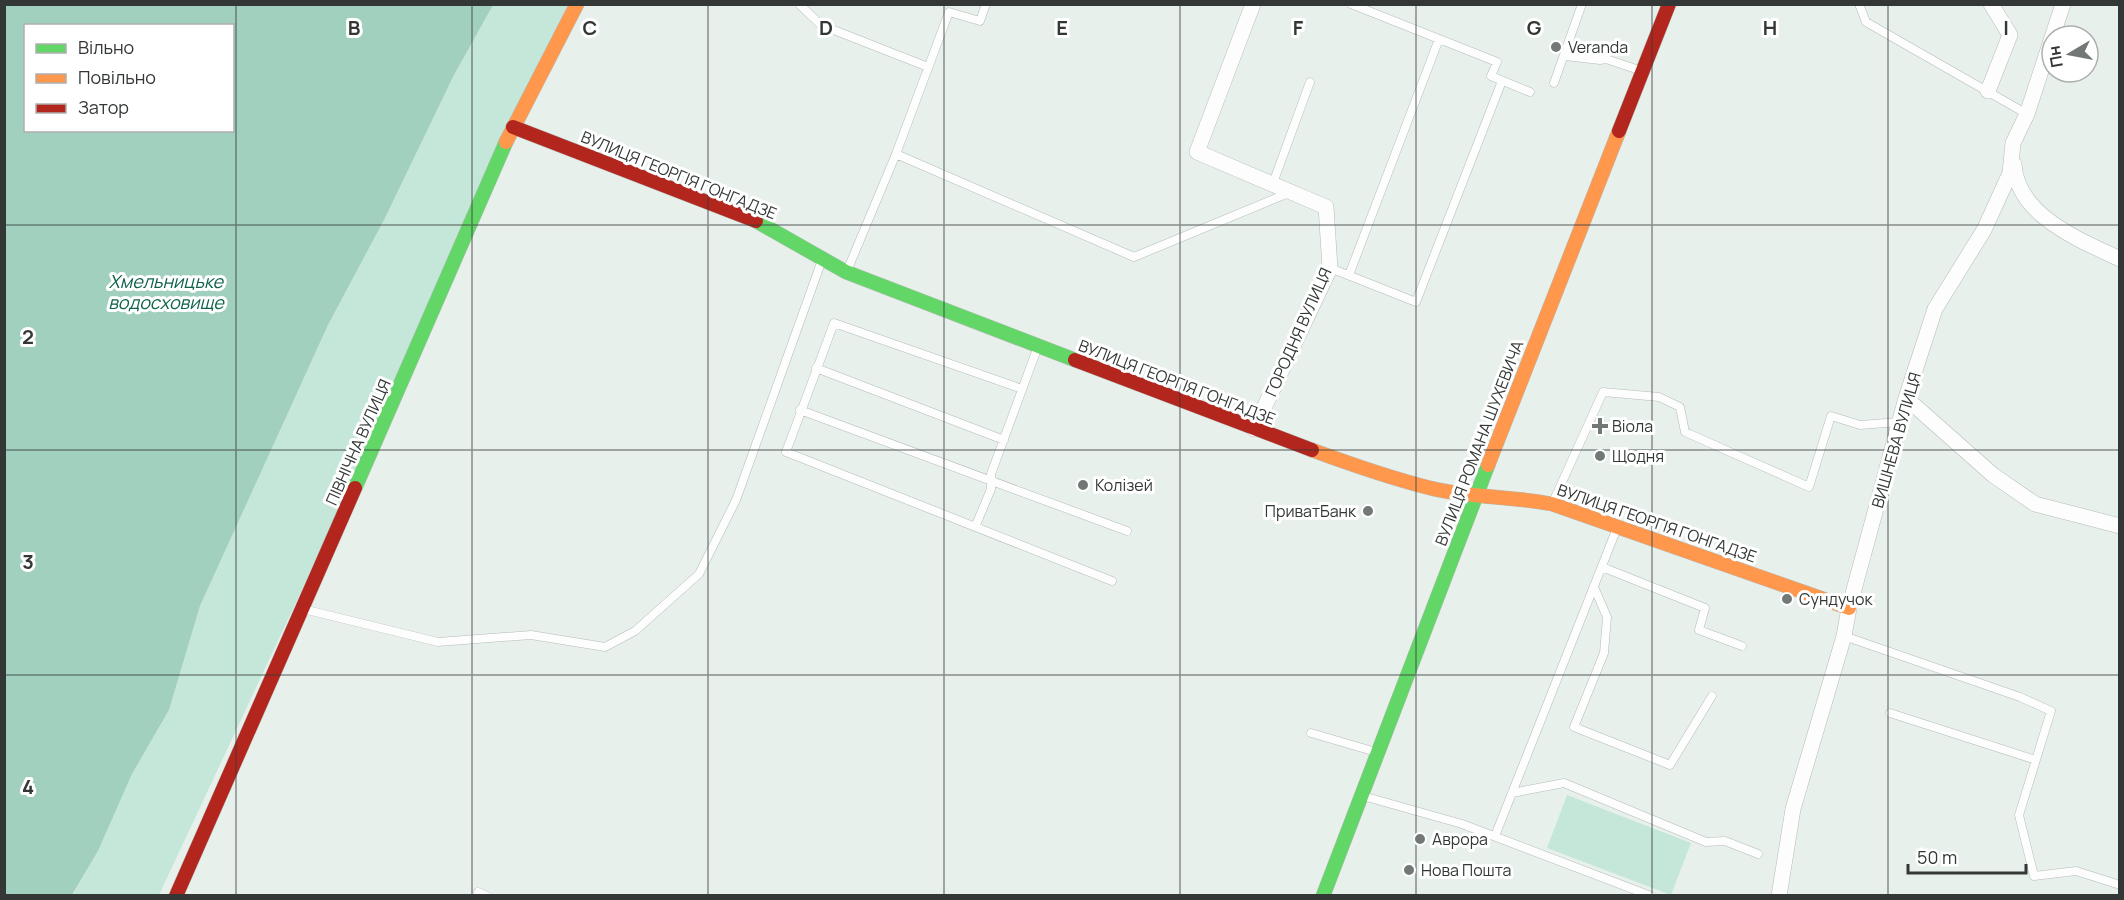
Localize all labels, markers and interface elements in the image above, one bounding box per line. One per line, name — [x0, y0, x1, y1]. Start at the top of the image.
text: B — [348, 14, 361, 41]
text: C — [583, 14, 597, 41]
text: D — [819, 14, 833, 41]
text: E — [1056, 14, 1068, 41]
text: F — [1293, 14, 1304, 41]
text: G — [1527, 14, 1542, 41]
text: H — [1763, 14, 1777, 41]
text: I — [2003, 14, 2009, 41]
legend — [24, 24, 234, 132]
north arrow — [2040, 24, 2100, 84]
text: Вільно — [78, 35, 134, 59]
place label: Veranda — [1568, 36, 1628, 58]
marker: Veranda — [1549, 40, 1563, 54]
text: Пн — [2043, 44, 2068, 69]
text: Повільно — [78, 65, 156, 89]
text: Затор — [78, 95, 129, 119]
street label: ВУЛИЦЯ ГЕОРГІЯ ГОНГАДЗЕ — [578, 126, 780, 224]
street label: ГОРОДНЯ ВУЛИЦЯ — [1260, 264, 1336, 400]
water label: Хмельницьке водосховище — [108, 269, 225, 314]
text: 2 — [22, 323, 34, 350]
street label: ВУЛИЦЯ ГЕОРГІЯ ГОНГАДЗЕ — [1075, 334, 1279, 430]
street label: ВУЛИЦЯ РОМАНА ШУХЕВИЧА — [1430, 337, 1528, 549]
street label: ВИШНЕВА ВУЛИЦЯ — [1866, 370, 1926, 510]
street label: ПІВНІЧНА ВУЛИЦЯ — [320, 375, 396, 509]
place label: Віола — [1612, 415, 1653, 437]
marker: Віола — [1593, 419, 1607, 433]
place label: Щодня — [1612, 445, 1664, 467]
marker: Щодня — [1593, 449, 1607, 463]
place label: Колізей — [1095, 474, 1153, 496]
marker: Колізей — [1076, 478, 1090, 492]
street label: ВУЛИЦЯ ГЕОРГІЯ ГОНГАДЗЕ — [1554, 479, 1760, 567]
place label: ПриватБанк — [1265, 500, 1357, 522]
marker: ПриватБанк — [1361, 504, 1375, 518]
text: 3 — [22, 548, 34, 575]
place label: Сундучок — [1799, 588, 1874, 610]
marker: Сундучок — [1780, 592, 1794, 606]
text: 4 — [22, 773, 34, 800]
place label: Аврора — [1432, 828, 1488, 850]
marker: Аврора — [1413, 832, 1427, 846]
scale bar — [1908, 837, 2026, 875]
text: 50 m — [1917, 845, 1957, 869]
place label: Нова Пошта — [1421, 859, 1511, 881]
marker: Нова Пошта — [1402, 863, 1416, 877]

